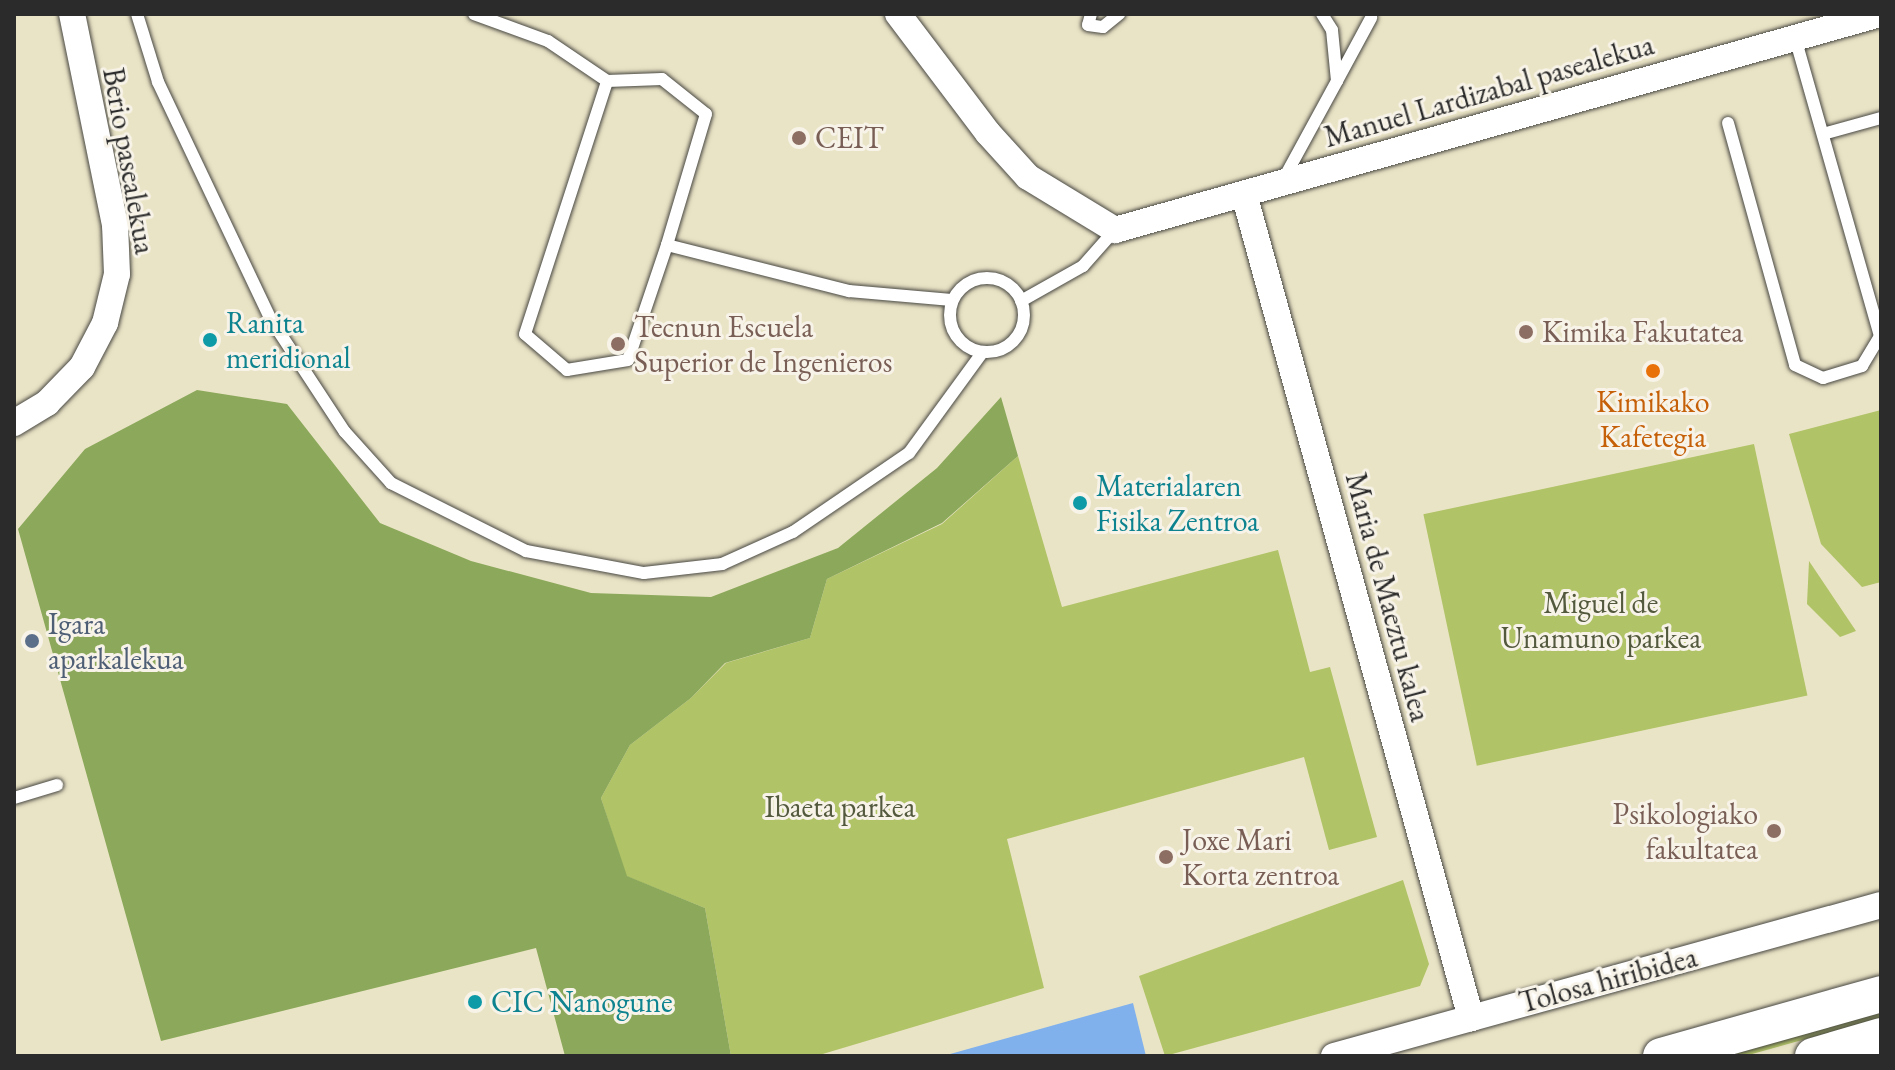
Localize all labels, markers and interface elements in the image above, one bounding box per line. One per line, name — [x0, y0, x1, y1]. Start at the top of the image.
street label: Manuel Lardizabal pasealekua — [1320, 27, 1658, 155]
street label: Berio pasealekua — [95, 65, 163, 257]
place label: CEIT — [815, 120, 884, 156]
marker: CEIT — [790, 129, 808, 147]
place label: Ranita meridional — [226, 305, 351, 376]
place label: Tecnun Escuela Superior de Ingenieros — [634, 309, 892, 380]
place label: Kimika Fakutatea — [1542, 314, 1743, 350]
marker: Kimika Fakutatea — [1517, 323, 1535, 341]
marker: Ranita meridional — [201, 331, 219, 349]
marker: Tecnun Escuela Superior de Ingenieros — [609, 335, 627, 353]
marker: Kimikako Kafetegia — [1644, 362, 1662, 380]
place label: Kimikako Kafetegia — [1596, 384, 1710, 454]
place label: Materialaren Fisika Zentroa — [1096, 468, 1259, 538]
street label: Maria de Maeztu kalea — [1337, 469, 1439, 725]
marker: Materialaren Fisika Zentroa — [1071, 494, 1089, 512]
park label: Miguel de Unamuno parkea — [1501, 585, 1701, 656]
place label: Igara aparkalekua — [48, 606, 184, 676]
marker: Igara aparkalekua — [23, 632, 41, 650]
park label: Ibaeta parkea — [765, 789, 915, 825]
place label: Psikologiako fakultatea — [1613, 796, 1758, 866]
place label: Joxe Mari Korta zentroa — [1182, 822, 1339, 892]
marker: Psikologiako fakultatea — [1765, 822, 1783, 840]
marker: Joxe Mari Korta zentroa — [1157, 848, 1175, 866]
street label: Tolosa hiribidea — [1515, 939, 1701, 1021]
place label: CIC Nanogune — [491, 984, 673, 1020]
marker: CIC Nanogune — [466, 993, 484, 1011]

